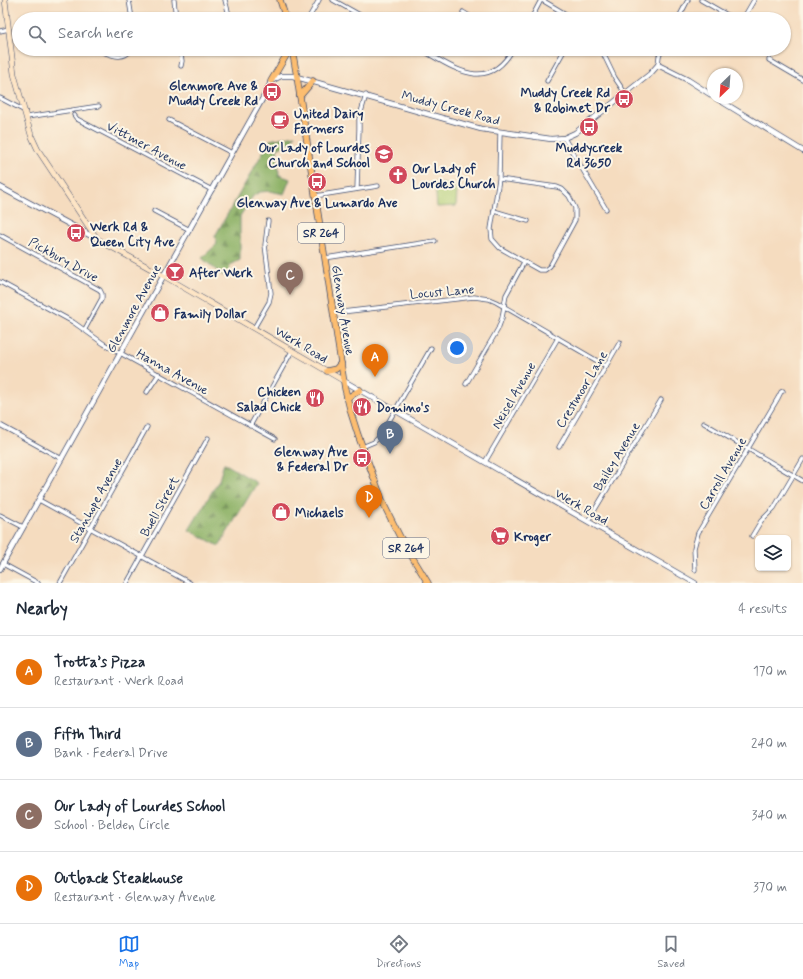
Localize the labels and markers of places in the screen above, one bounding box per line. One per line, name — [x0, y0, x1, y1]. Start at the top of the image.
place label: Glenmore Ave & Muddy Creek Rd — [169, 78, 259, 110]
bus stop icon: Glenmore Ave & Muddy Creek Rd — [261, 81, 283, 103]
place label: Muddy Creek Rd & Robinet Dr — [521, 85, 611, 117]
bus stop icon: Muddy Creek Rd & Robinet Dr — [613, 88, 635, 110]
place label: United Dairy Farmers — [294, 106, 363, 138]
cafe icon: United Dairy Farmers — [269, 109, 291, 131]
bus stop icon: Muddycreek Rd 3650 — [578, 116, 600, 138]
place label: Our Lady of Lourdes Church and School — [259, 140, 370, 172]
place label: Muddycreek Rd 3650 — [556, 140, 623, 172]
school or university icon: Our Lady of Lourdes Church and School — [373, 143, 395, 165]
place label: Our Lady of Lourdes Church — [412, 161, 496, 193]
church icon: Our Lady of Lourdes Church — [387, 164, 409, 186]
bus stop icon: Glenway Ave & Lumardo Ave — [306, 171, 328, 193]
place label: Glenway Ave & Lumardo Ave — [236, 195, 398, 212]
place label: Werk Rd & Queen City Ave — [89, 219, 175, 251]
bus stop icon: Werk Rd & Queen City Ave — [65, 222, 87, 244]
bar icon: After Werk — [164, 261, 186, 283]
pin: C — [277, 262, 303, 295]
place label: After Werk — [189, 265, 253, 282]
shop icon: Family Dollar — [149, 302, 171, 324]
place label: Family Dollar — [174, 306, 247, 323]
pin: A — [362, 344, 388, 377]
place label: Chicken Salad Chick — [237, 384, 301, 416]
restaurant icon: Chicken Salad Chick — [304, 387, 326, 409]
restaurant icon: Domino's — [351, 396, 373, 418]
place label: Domino's — [376, 400, 430, 417]
pin: B — [377, 421, 403, 454]
place label: Glenway Ave & Federal Dr — [274, 444, 349, 476]
bus stop icon: Glenway Ave & Federal Dr — [351, 447, 373, 469]
pin: D — [356, 485, 382, 518]
shop icon: Michaels — [270, 501, 292, 523]
place label: Michaels — [295, 505, 344, 522]
supermarket icon: Kroger — [489, 525, 511, 547]
place label: Kroger — [514, 529, 552, 547]

